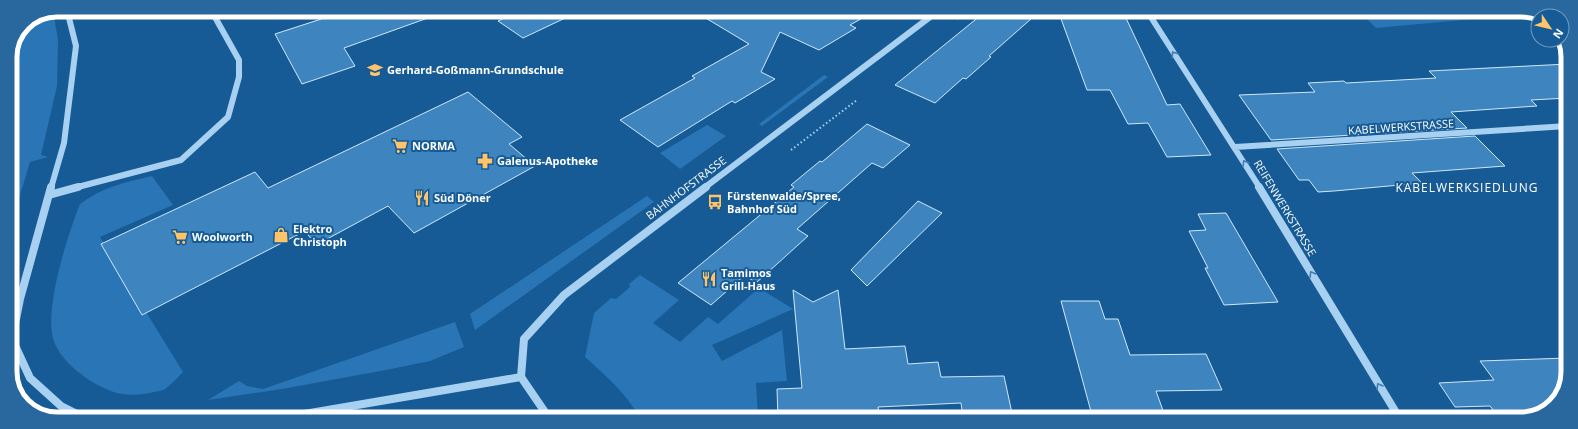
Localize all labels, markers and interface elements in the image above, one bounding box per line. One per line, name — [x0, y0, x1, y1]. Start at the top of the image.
north arrow — [1530, 8, 1570, 48]
text: N — [1550, 26, 1567, 42]
one-way arrow — [1172, 51, 1179, 58]
school or university icon: Gerhard-Goßmann-Grundschule — [366, 61, 384, 79]
place label: Gerhard-Goßmann-Grundschule — [387, 62, 564, 77]
street label: KABELWERKSTRASSE — [1347, 115, 1455, 138]
supermarket icon: NORMA — [391, 137, 409, 155]
place label: NORMA — [412, 138, 455, 153]
pharmacy icon: Galenus-Apotheke — [476, 152, 494, 170]
street label: BAHNHOFSTRASSE — [643, 152, 729, 223]
place label: Galenus-Apotheke — [497, 153, 599, 168]
street label: REIFENWERKSTRASSE — [1251, 157, 1320, 259]
one-way arrow — [1242, 160, 1249, 167]
district label: KABELWERKSIEDLUNG — [1395, 179, 1539, 196]
place label: Fürstenwalde/Spree, Bahnhof Süd — [727, 188, 841, 216]
restaurant icon: Süd Döner — [413, 189, 431, 207]
place label: Süd Döner — [434, 190, 491, 205]
bus stop icon: Fürstenwalde/Spree, Bahnhof Süd — [706, 193, 724, 211]
place label: Elektro Christoph — [293, 221, 347, 249]
shop icon: Elektro Christoph — [272, 226, 290, 244]
supermarket icon: Woolworth — [171, 228, 189, 246]
place label: Woolworth — [192, 229, 253, 244]
place label: Tamimos Grill-Haus — [721, 265, 776, 293]
restaurant icon: Tamimos Grill-Haus — [700, 270, 718, 288]
one-way arrow — [1309, 271, 1317, 278]
one-way arrow — [1377, 383, 1384, 390]

